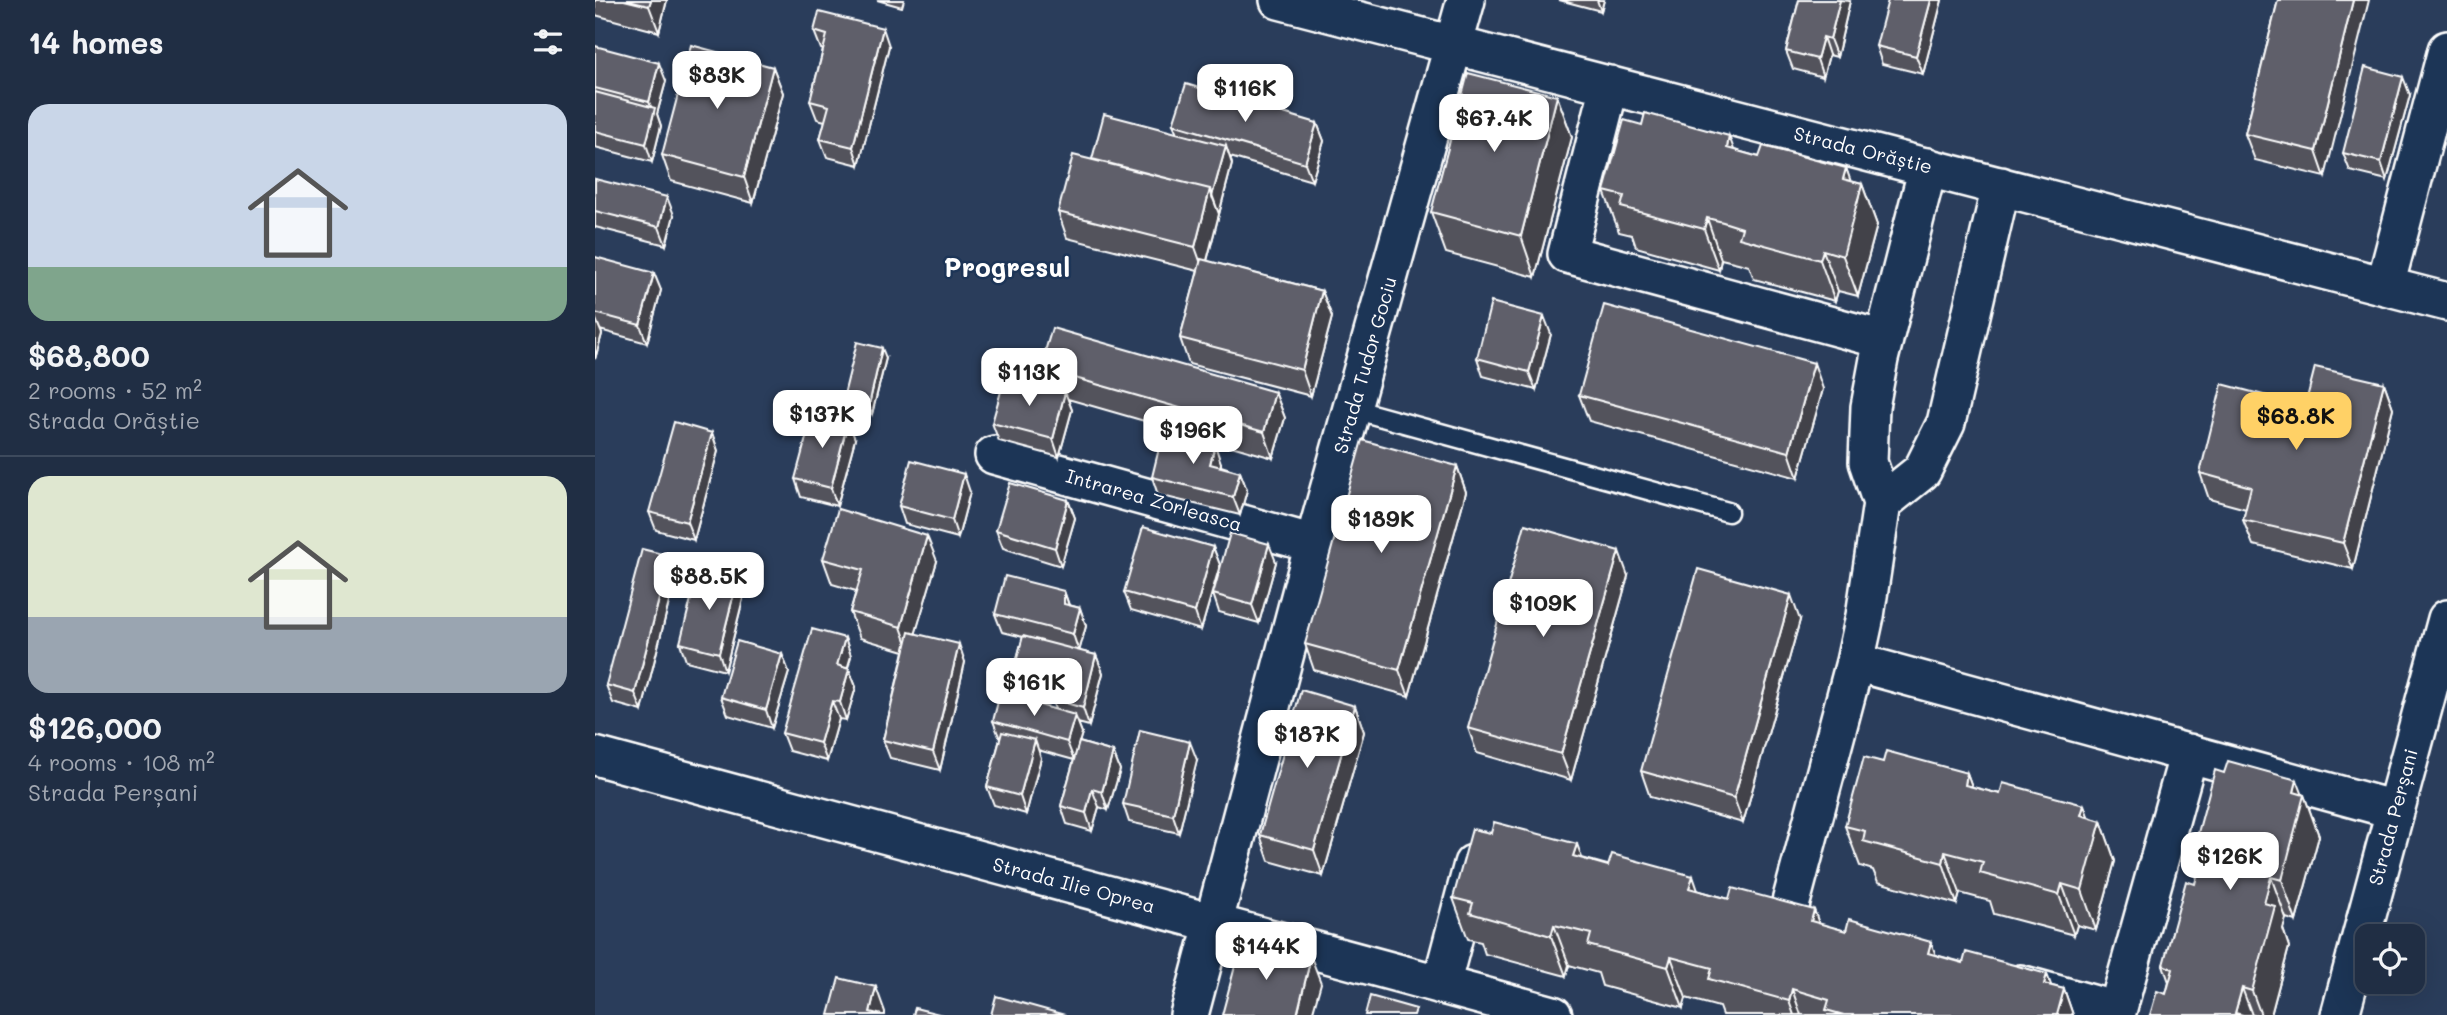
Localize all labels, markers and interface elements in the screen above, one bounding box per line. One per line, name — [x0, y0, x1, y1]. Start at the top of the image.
text: 14 homes — [28, 22, 164, 62]
icon: filters — [529, 23, 567, 61]
pin: $83K — [676, 52, 758, 111]
text: $83K — [688, 59, 746, 89]
pin: $116K — [1196, 64, 1294, 124]
text: $116K — [1213, 72, 1277, 102]
pin: $67.4K — [1437, 94, 1551, 154]
text: $67.4K — [1455, 102, 1533, 132]
street label: Strada Orăștie — [1791, 120, 1935, 180]
icon: home — [235, 150, 361, 276]
district label: Progresul — [944, 250, 1070, 284]
street label: Strada Tudor Gociu — [1327, 273, 1402, 456]
text: $68,800 — [28, 335, 150, 375]
pin: $113K — [980, 348, 1078, 408]
text: $113K — [997, 356, 1061, 386]
text: 2 rooms · 52 m² — [28, 375, 202, 405]
pin: $137K — [773, 391, 871, 450]
pin: $68.8K — [2239, 392, 2353, 452]
text: $137K — [789, 398, 855, 428]
text: $68.8K — [2257, 400, 2335, 430]
text: Strada Orăștie — [28, 405, 200, 435]
pin: $196K — [1144, 406, 1242, 466]
text: $196K — [1159, 414, 1227, 444]
street label: Intrarea Zorleasca — [1063, 462, 1245, 537]
pin: $189K — [1332, 496, 1430, 555]
text: $189K — [1347, 503, 1415, 533]
icon: home — [235, 522, 361, 648]
pin: $88.5K — [652, 552, 766, 612]
text: $88.5K — [670, 560, 748, 590]
pin: $109K — [1494, 580, 1592, 639]
text: $109K — [1509, 587, 1577, 617]
pin: $161K — [985, 658, 1083, 718]
text: $161K — [1002, 666, 1066, 696]
text: $126,000 — [28, 707, 162, 747]
pin: $187K — [1258, 710, 1356, 770]
text: $187K — [1274, 718, 1340, 748]
street label: Strada Perșani — [2362, 746, 2424, 888]
text: 4 rooms · 108 m² — [28, 747, 215, 777]
text: Strada Perșani — [28, 777, 198, 807]
pin: $126K — [2181, 832, 2279, 892]
text: $126K — [2197, 840, 2263, 870]
street label: Strada Ilie Oprea — [990, 851, 1158, 918]
pin: $144K — [1217, 922, 1315, 982]
map controls — [2355, 924, 2425, 994]
button: locate — [2355, 924, 2425, 994]
text: $144K — [1232, 930, 1300, 960]

